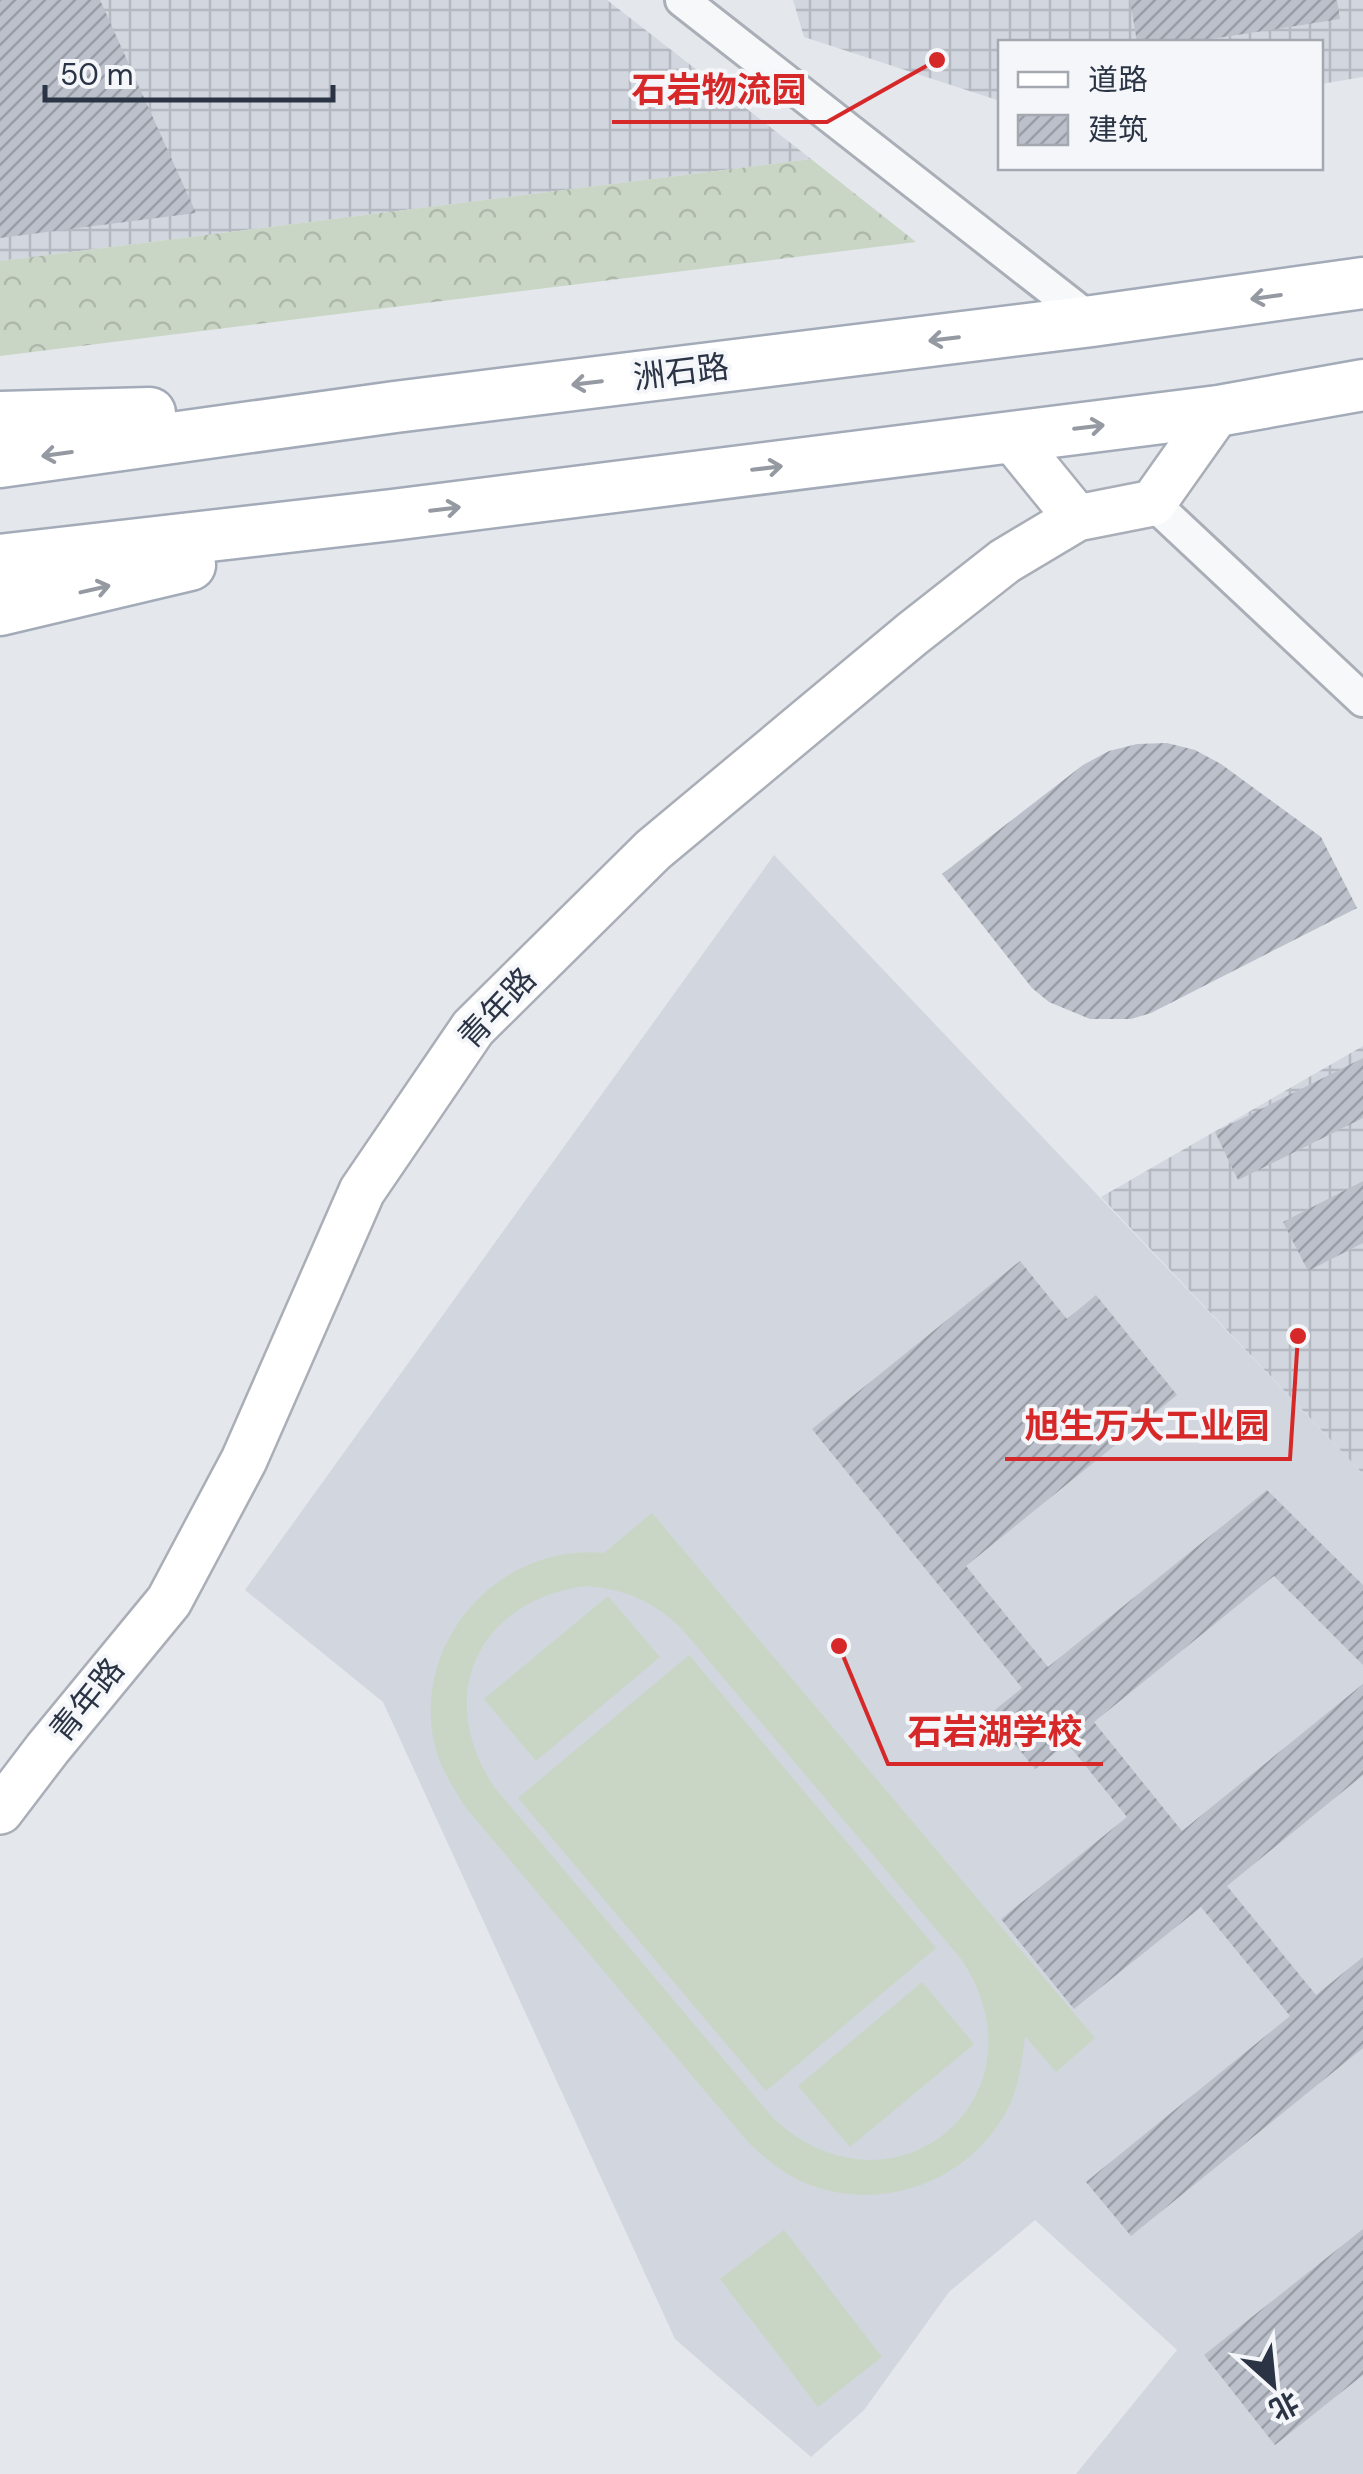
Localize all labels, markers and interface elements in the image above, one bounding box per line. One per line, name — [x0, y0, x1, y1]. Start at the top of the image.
scale bar — [45, 40, 332, 102]
legend — [998, 40, 1323, 170]
text: 50 m — [60, 55, 134, 94]
callout: 石岩物流园 — [612, 57, 827, 122]
text: 道路 — [1088, 60, 1148, 99]
text: 石岩物流园 — [631, 67, 807, 113]
text: 建筑 — [1088, 110, 1148, 149]
one-way arrow — [1251, 288, 1283, 306]
one-way arrow — [929, 330, 961, 349]
street label: 洲石路 — [631, 345, 731, 399]
one-way arrow — [571, 375, 604, 393]
one-way arrow — [1073, 418, 1105, 436]
one-way arrow — [41, 445, 73, 464]
one-way arrow — [750, 458, 783, 477]
one-way arrow — [428, 499, 460, 518]
one-way arrow — [78, 578, 110, 597]
street label: 青年路 — [449, 959, 545, 1057]
callout: 旭生万大工业园 — [1005, 1394, 1290, 1459]
text: 旭生万大工业园 — [1024, 1403, 1270, 1449]
street label: 青年路 — [40, 1649, 134, 1751]
callout: 石岩湖学校 — [888, 1699, 1103, 1764]
text: 石岩湖学校 — [907, 1709, 1083, 1755]
north arrow — [1223, 2334, 1323, 2434]
text: 北 — [1263, 2383, 1305, 2429]

